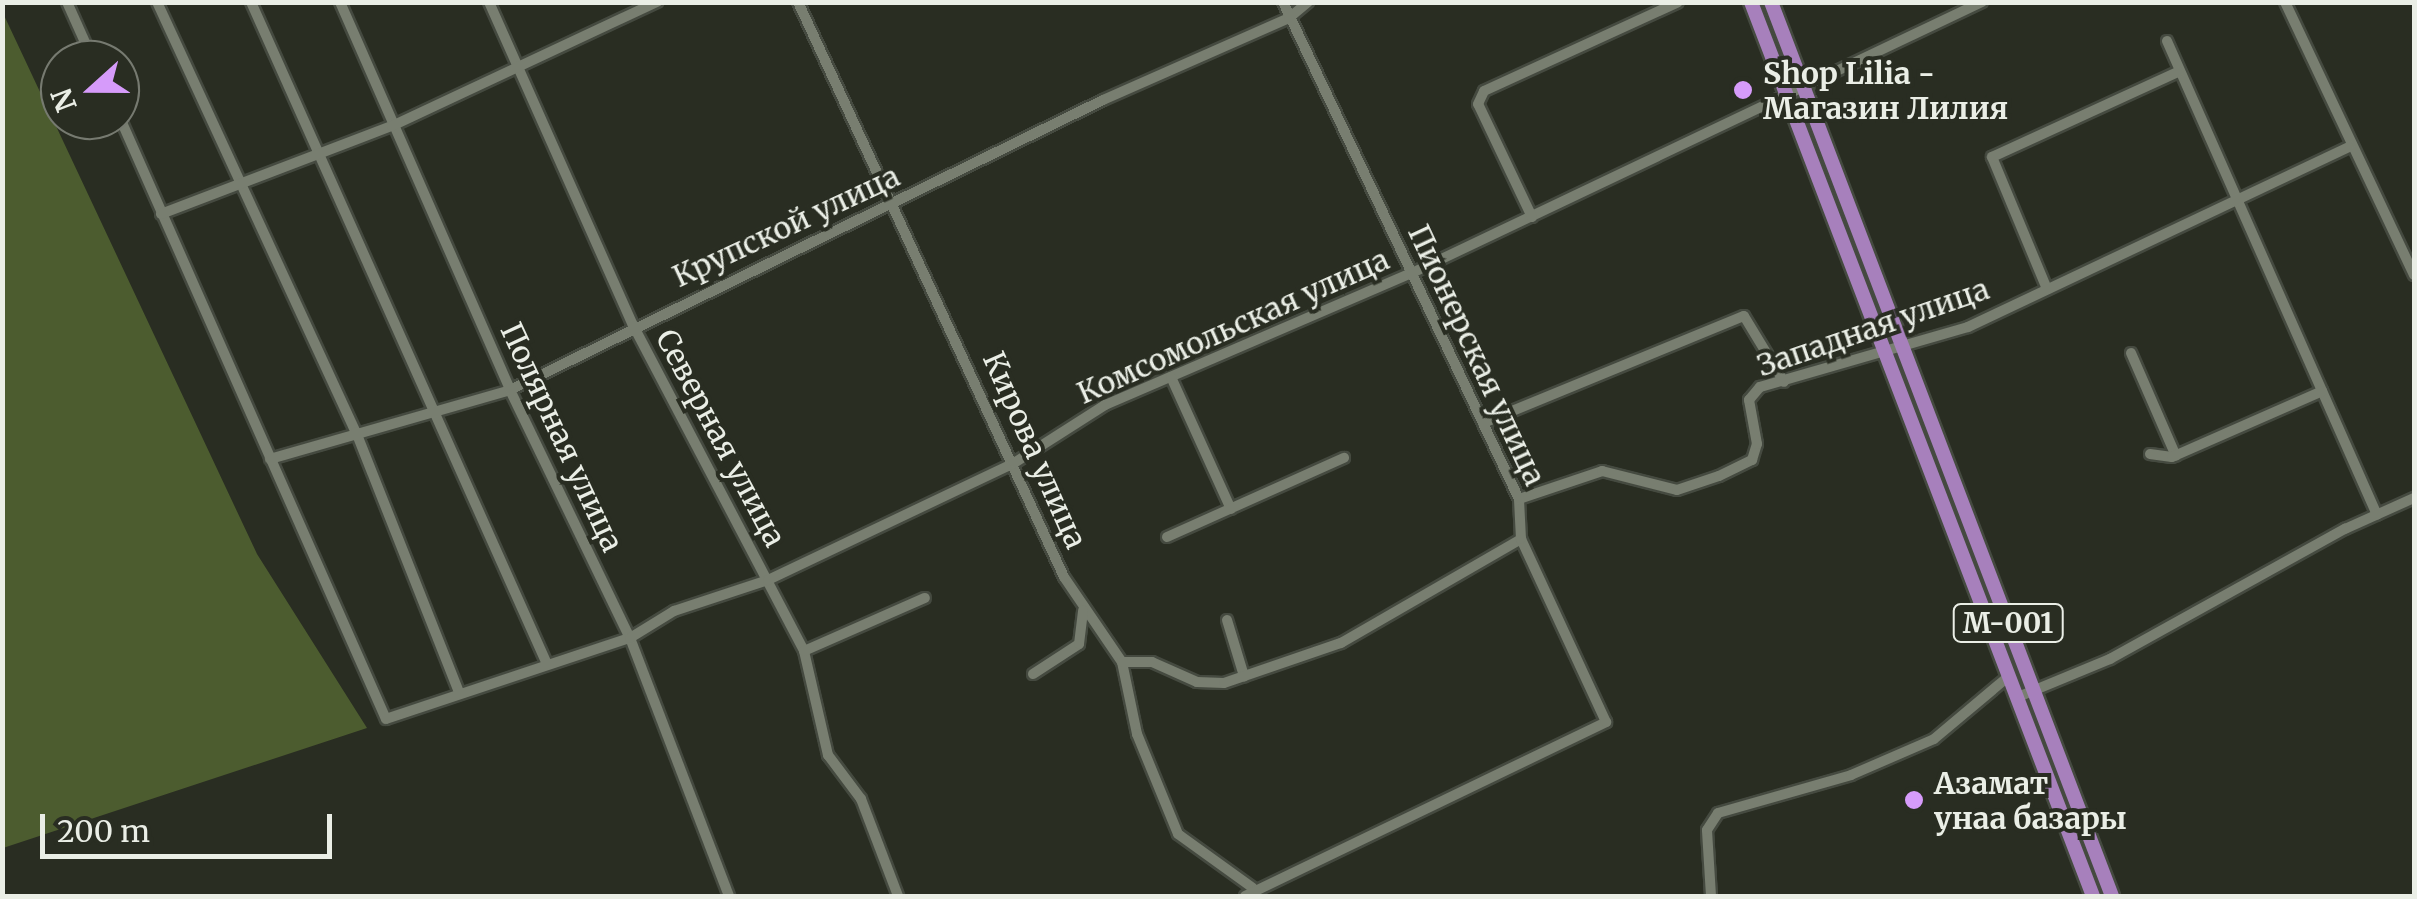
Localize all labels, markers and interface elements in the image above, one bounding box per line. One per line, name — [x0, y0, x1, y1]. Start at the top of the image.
north arrow — [40, 40, 140, 140]
place label: Shop Lilia - Магазин Лилия — [1763, 55, 2008, 126]
marker: Shop Lilia - Магазин Лилия — [1732, 79, 1754, 101]
text: N — [43, 83, 85, 117]
street label: Крупской улица — [667, 158, 905, 294]
street label: Пионерская улица — [1401, 219, 1553, 491]
street label: Комсомольская улица — [1072, 241, 1394, 411]
street label: Западная улица — [1752, 270, 1994, 384]
street label: Полярная улица — [493, 317, 631, 557]
street label: Северная улица — [649, 323, 793, 553]
street label: Кирова улица — [976, 346, 1094, 554]
road number: M-001 — [1950, 600, 2066, 646]
place label: Азамат унаа базары — [1934, 765, 2127, 836]
marker: Азамат унаа базары — [1903, 789, 1925, 811]
scale bar — [45, 794, 338, 856]
text: 200 m — [57, 812, 150, 850]

